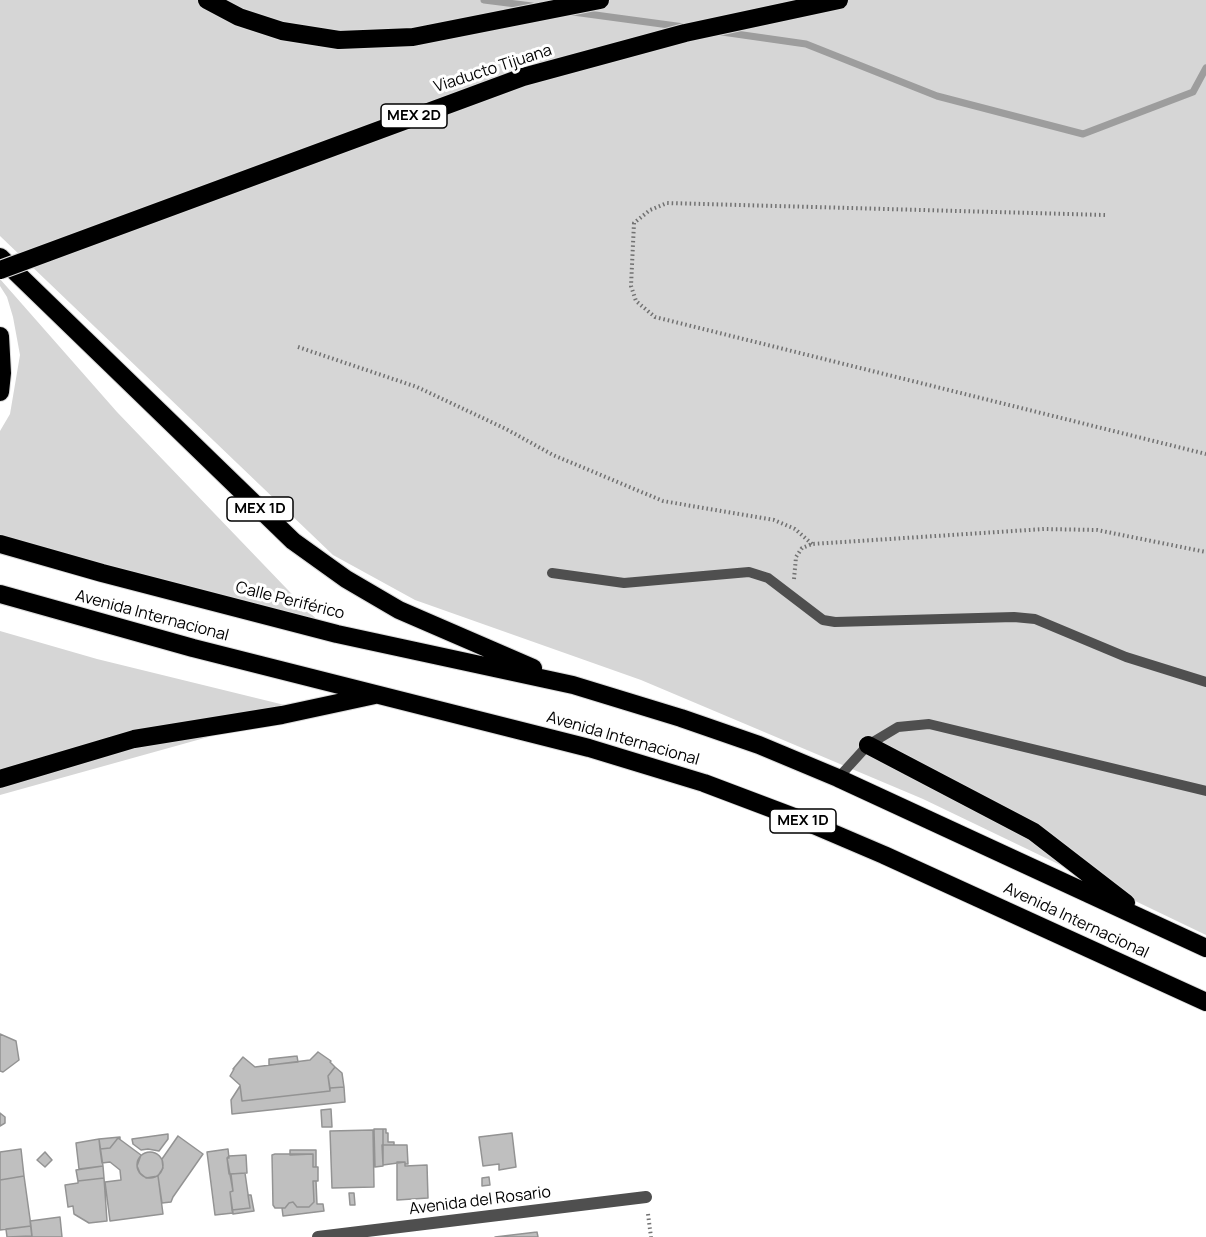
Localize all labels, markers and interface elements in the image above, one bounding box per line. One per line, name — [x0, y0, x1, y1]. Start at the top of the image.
street label: Viaducto Tijuana — [432, 41, 554, 97]
road number: MEX 2D — [381, 104, 447, 128]
road number: MEX 1D — [227, 497, 293, 521]
street label: Calle Periférico — [234, 578, 346, 624]
street label: Avenida Internacional — [73, 586, 231, 646]
street label: Avenida Internacional — [544, 708, 702, 770]
road number: MEX 1D — [770, 809, 836, 833]
street label: Avenida Internacional — [1000, 879, 1152, 963]
street label: Avenida del Rosario — [408, 1183, 552, 1219]

